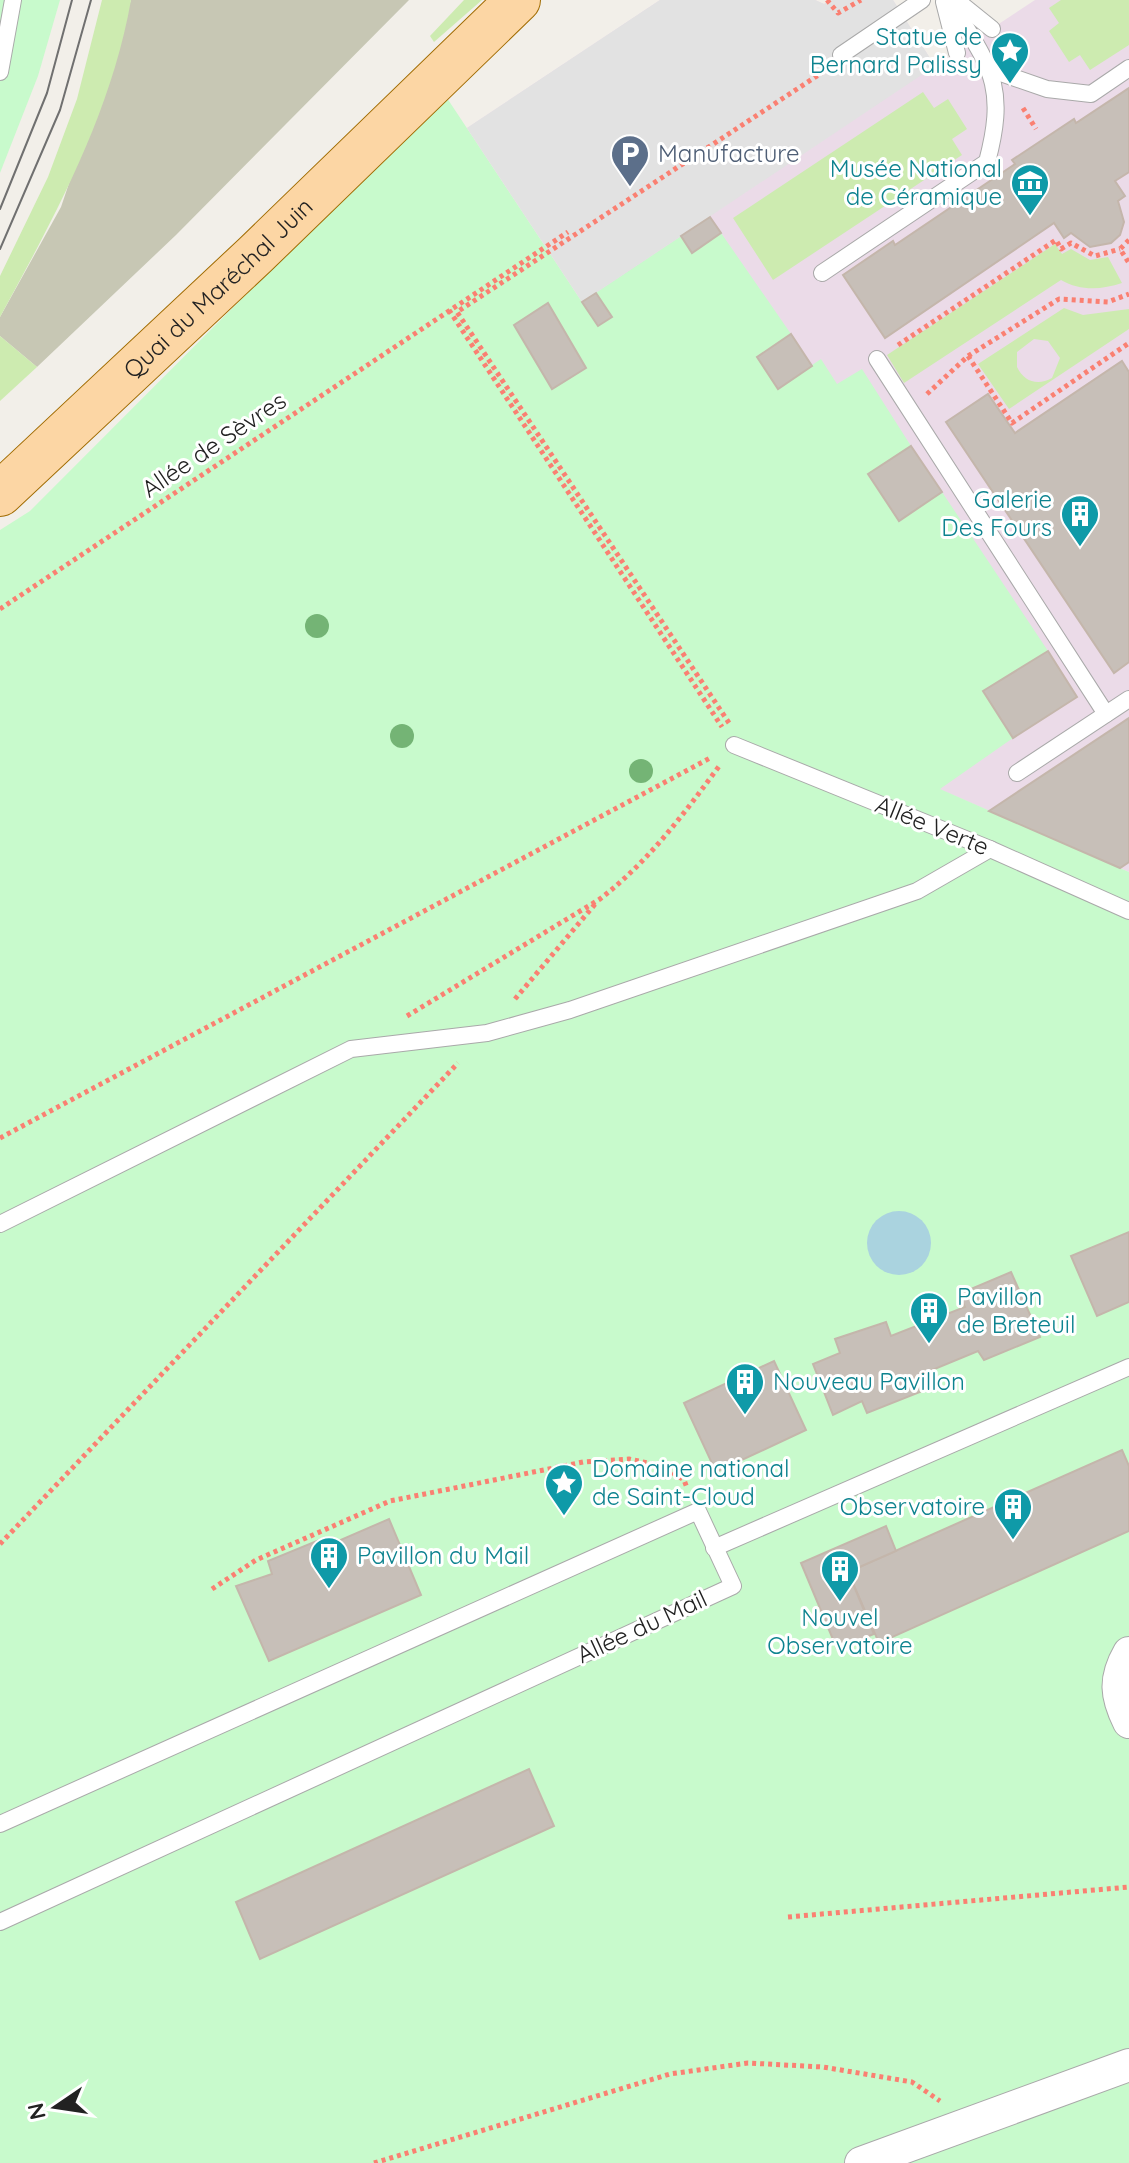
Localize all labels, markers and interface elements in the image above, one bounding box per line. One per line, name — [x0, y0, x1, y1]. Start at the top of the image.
place label: Statue de Bernard Palissy — [810, 21, 982, 79]
place icon: Statue de Bernard Palissy — [989, 30, 1031, 85]
parking icon: Manufacture — [609, 133, 651, 188]
place label: Manufacture — [658, 138, 800, 168]
place label: Musée National de Céramique — [830, 153, 1002, 211]
museum icon: Musée National de Céramique — [1009, 162, 1051, 217]
street label: Quai du Maréchal Juin — [117, 191, 319, 384]
street label: Allée de Sèvres — [135, 385, 291, 504]
place label: Galerie Des Fours — [941, 484, 1052, 542]
building icon: Galerie Des Fours — [1059, 493, 1101, 548]
street label: Allée Verte — [871, 789, 994, 861]
place label: Pavillon de Breteuil — [957, 1281, 1075, 1339]
building icon: Pavillon de Breteuil — [908, 1290, 950, 1345]
building icon: Nouveau Pavillon — [724, 1361, 766, 1416]
place label: Nouveau Pavillon — [773, 1366, 965, 1396]
place label: Domaine national de Saint-Cloud — [592, 1453, 790, 1511]
place icon: Domaine national de Saint-Cloud — [543, 1462, 585, 1517]
building icon: Observatoire — [992, 1486, 1034, 1541]
place label: Observatoire — [840, 1491, 985, 1521]
building icon: Pavillon du Mail — [308, 1535, 350, 1590]
place label: Pavillon du Mail — [357, 1540, 529, 1570]
building icon: Nouvel Observatoire — [819, 1548, 861, 1603]
street label: Allée du Mail — [572, 1583, 711, 1669]
place label: Nouvel Observatoire — [767, 1602, 913, 1660]
north arrow — [16, 2067, 96, 2147]
text: N — [21, 2100, 52, 2123]

